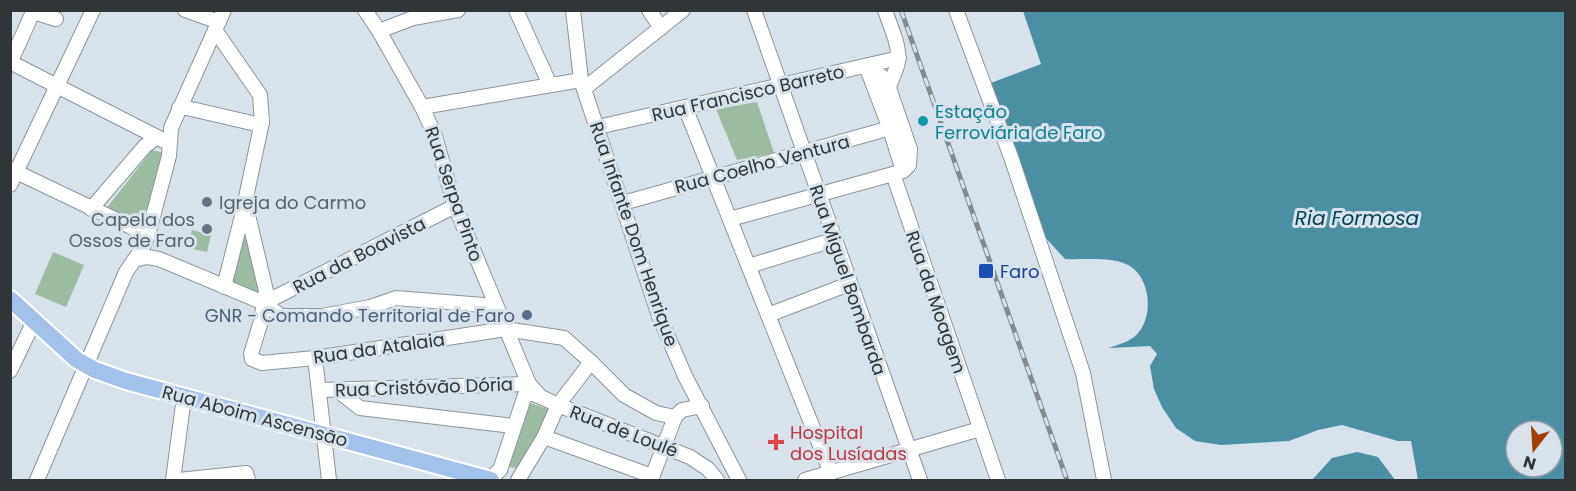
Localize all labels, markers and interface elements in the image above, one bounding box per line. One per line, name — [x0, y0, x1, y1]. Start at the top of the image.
street label: Rua Francisco Barreto — [649, 59, 847, 127]
place label: Estação Ferroviária de Faro — [935, 99, 1103, 145]
marker: Estação Ferroviária de Faro — [916, 114, 930, 128]
street label: Rua Infante Dom Henrique — [584, 118, 684, 350]
street label: Rua Serpa Pinto — [419, 123, 489, 265]
street label: Rua Coelho Ventura — [672, 129, 852, 199]
street label: Rua Miguel Bombarda — [804, 181, 892, 379]
place label: Igreja do Carmo — [219, 190, 366, 215]
marker: Igreja do Carmo — [200, 195, 214, 209]
water label: Ria Formosa — [1295, 204, 1419, 232]
place label: Capela dos Ossos de Faro — [69, 207, 195, 253]
street label: Rua da Boavista — [288, 211, 430, 299]
marker: Capela dos Ossos de Faro — [200, 222, 214, 236]
street label: Rua da Moagem — [900, 227, 972, 377]
place label: Faro — [1000, 259, 1039, 284]
marker: Faro — [977, 262, 995, 280]
place label: GNR - Comando Territorial de Faro — [205, 303, 515, 328]
marker: GNR - Comando Territorial de Faro — [520, 308, 534, 322]
street label: Rua da Atalaia — [312, 326, 446, 370]
street label: Rua Cristóvão Dória — [335, 371, 513, 403]
street label: Rua Aboim Ascensão — [159, 379, 351, 453]
street label: Rua de Loulé — [566, 399, 682, 463]
north arrow — [1504, 419, 1564, 479]
place label: Hospital dos Lusíadas — [790, 420, 907, 466]
marker: Hospital dos Lusíadas — [767, 433, 785, 451]
text: N — [1521, 450, 1539, 476]

